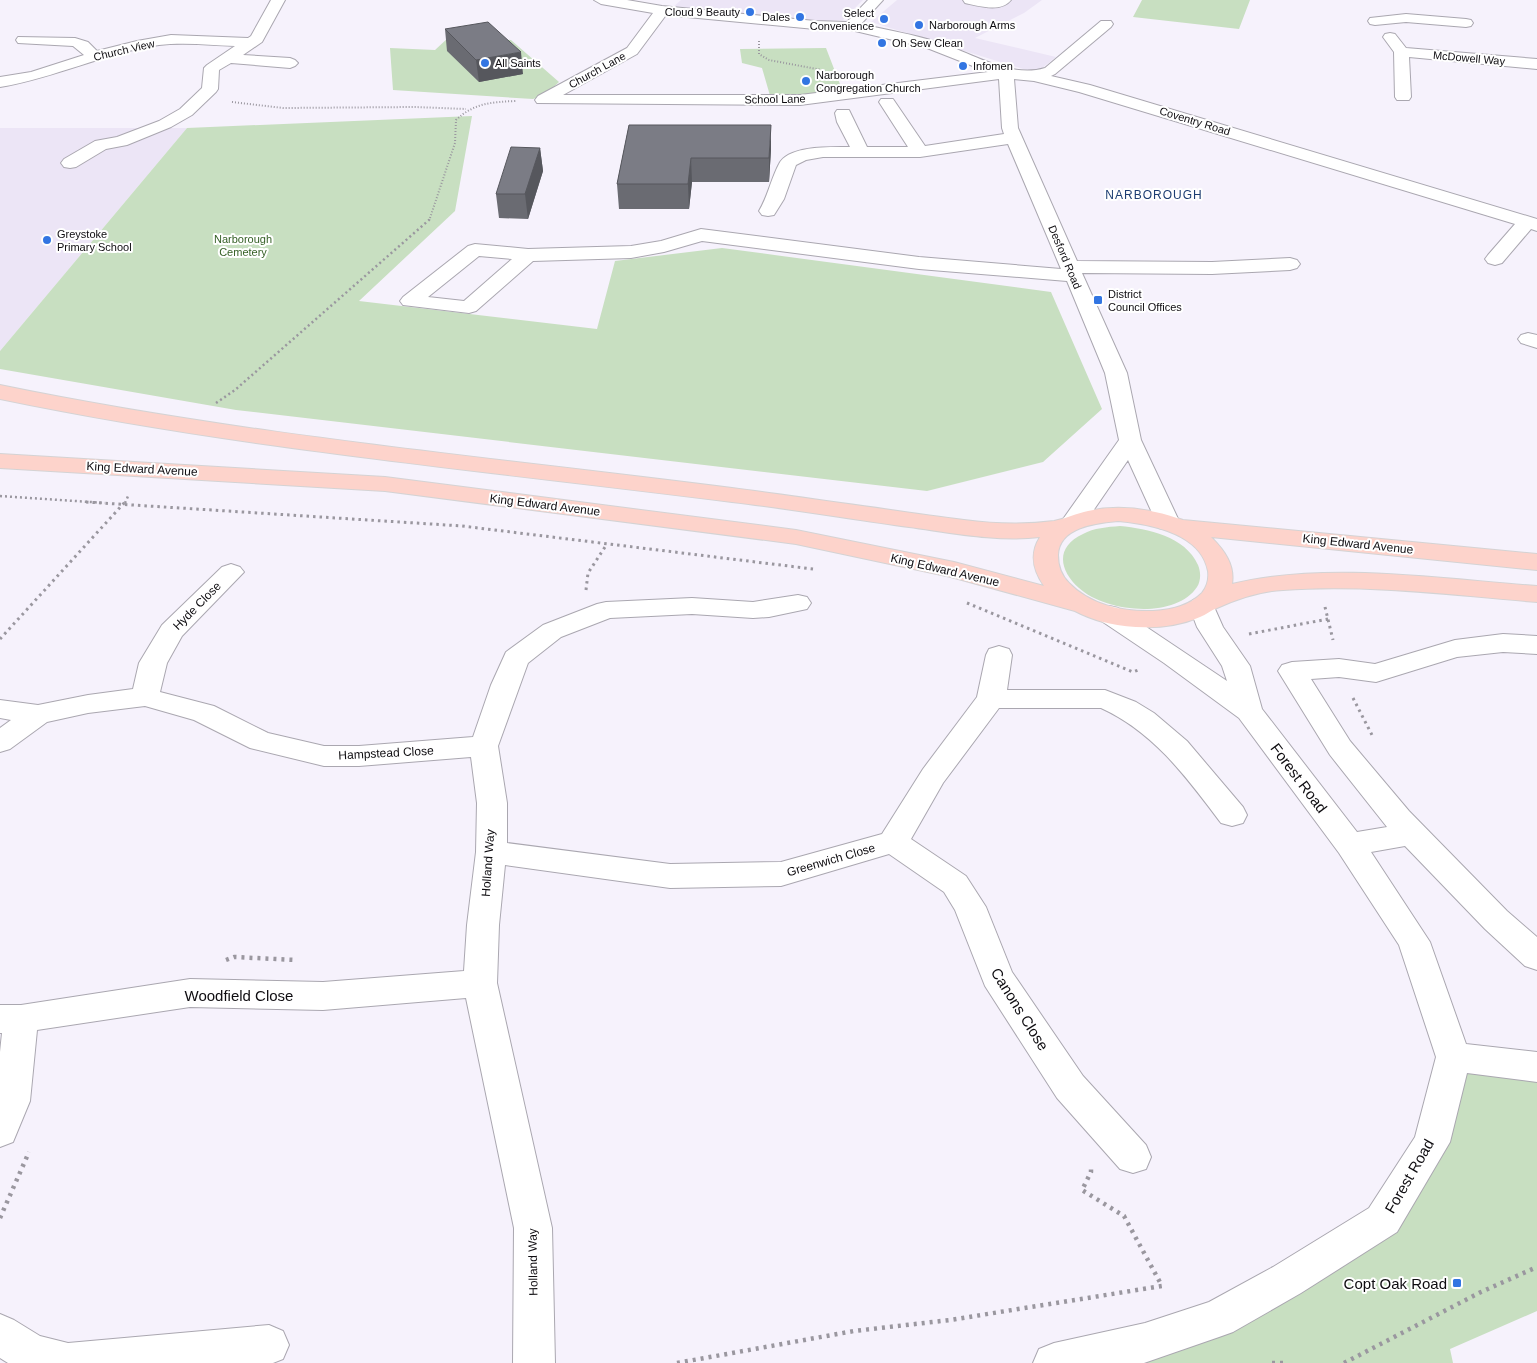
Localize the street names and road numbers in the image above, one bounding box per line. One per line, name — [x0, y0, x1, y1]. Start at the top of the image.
street label: Church View — [92, 37, 156, 63]
street label: Church Lane — [567, 49, 627, 91]
street label: McDowell Way — [1432, 49, 1506, 67]
street label: School Lane — [744, 92, 806, 106]
street label: Coventry Road — [1158, 105, 1232, 137]
street label: Desford Road — [1046, 223, 1084, 291]
street label: King Edward Avenue — [86, 459, 198, 479]
street label: King Edward Avenue — [489, 491, 601, 519]
street label: King Edward Avenue — [1302, 531, 1414, 557]
street label: King Edward Avenue — [889, 551, 1001, 589]
street label: Hyde Close — [170, 579, 224, 633]
street label: Forest Road — [1267, 740, 1331, 816]
street label: Hampstead Close — [338, 743, 434, 762]
street label: Holland Way — [479, 829, 497, 897]
street label: Greenwich Close — [785, 841, 877, 879]
street label: Canons Close — [988, 965, 1052, 1053]
street label: Woodfield Close — [185, 987, 293, 1004]
street label: Forest Road — [1381, 1136, 1437, 1216]
street label: Holland Way — [525, 1228, 541, 1296]

